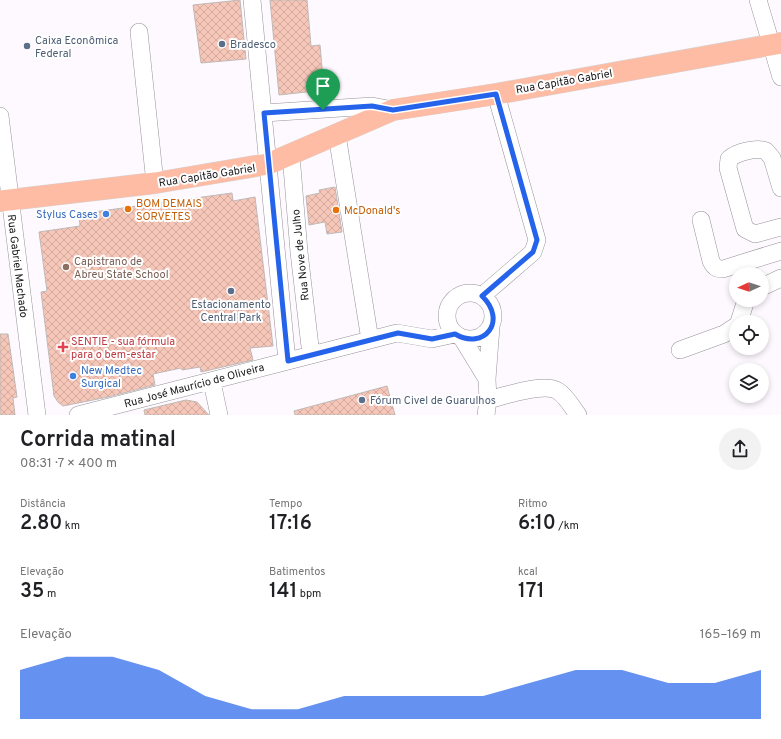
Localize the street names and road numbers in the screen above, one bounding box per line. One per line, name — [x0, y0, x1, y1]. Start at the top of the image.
street label: Rua Capitão Gabriel — [515, 67, 614, 97]
street label: Rua Capitão Gabriel — [158, 161, 257, 191]
street label: Rua Nove de Julho — [289, 208, 313, 301]
street label: Rua Gabriel Machado — [4, 214, 30, 319]
street label: Rua José Maurício de Oliveira — [123, 360, 266, 411]

